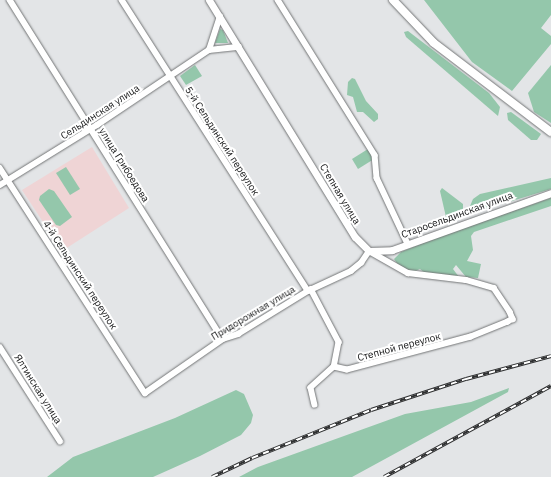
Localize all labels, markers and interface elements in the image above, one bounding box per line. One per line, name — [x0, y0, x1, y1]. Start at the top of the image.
street label: Сельдинская улица — [58, 82, 142, 142]
street label: 5-й Сельдинский переулок — [182, 84, 262, 198]
street label: улица Грибоедова — [96, 126, 152, 204]
street label: Степная улица — [317, 161, 363, 227]
street label: Старосельдинская улица — [400, 189, 514, 241]
street label: 4-й Сельдинский переулок — [40, 218, 120, 332]
street label: Придорожная улица — [209, 283, 297, 343]
street label: Степной переулок — [356, 330, 442, 364]
street label: Ялтинская улица — [12, 352, 64, 426]

